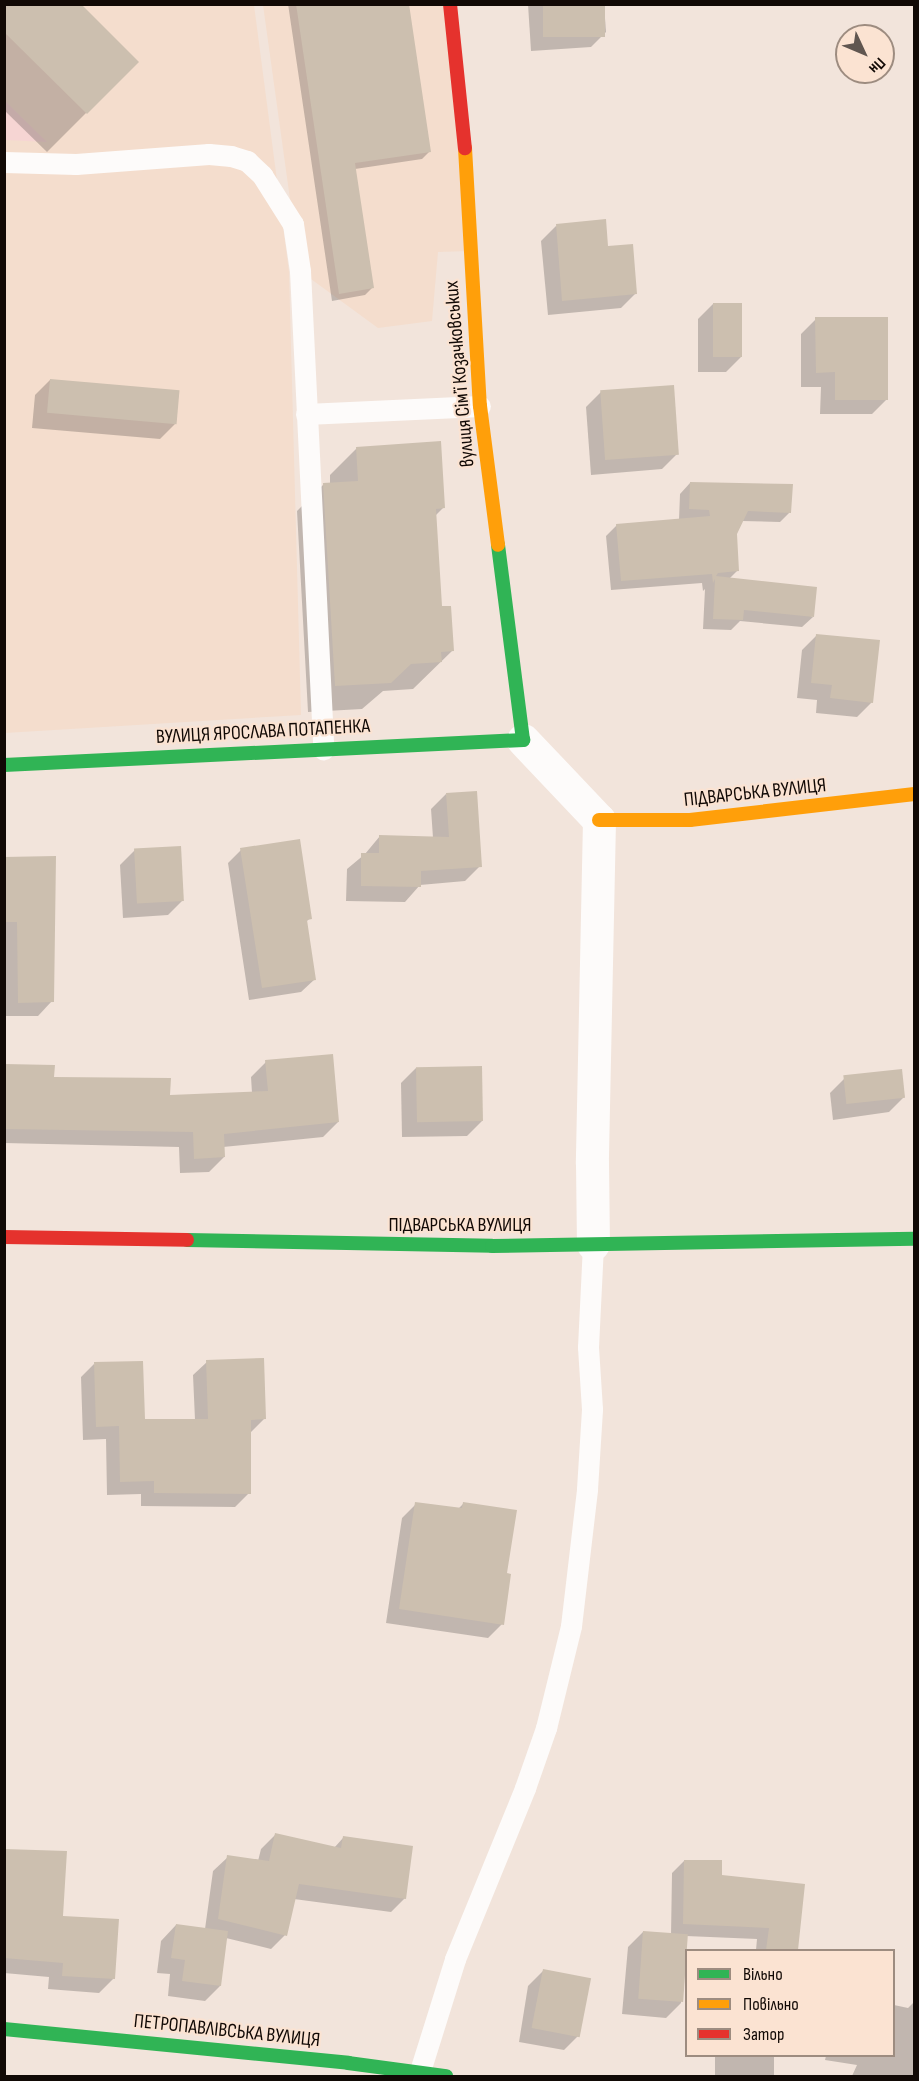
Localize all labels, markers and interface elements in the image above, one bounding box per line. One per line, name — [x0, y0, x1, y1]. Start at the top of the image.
north arrow — [835, 24, 895, 84]
text: Пн — [865, 53, 889, 78]
street label: вулиця Сімʼї Козачковських — [440, 280, 480, 468]
street label: ВУЛИЦЯ ЯРОСЛАВА ПОТАПЕНКА — [155, 714, 371, 750]
street label: ПІДВАРСЬКА ВУЛИЦЯ — [683, 774, 827, 812]
street label: ПІДВАРСЬКА ВУЛИЦЯ — [388, 1213, 532, 1237]
legend — [685, 1949, 895, 2057]
text: Вільно — [743, 1964, 783, 1985]
text: Повільно — [743, 1994, 799, 2015]
street label: ПЕТРОПАВЛІВСЬКА ВУЛИЦЯ — [133, 2009, 321, 2053]
text: Затор — [743, 2024, 784, 2045]

